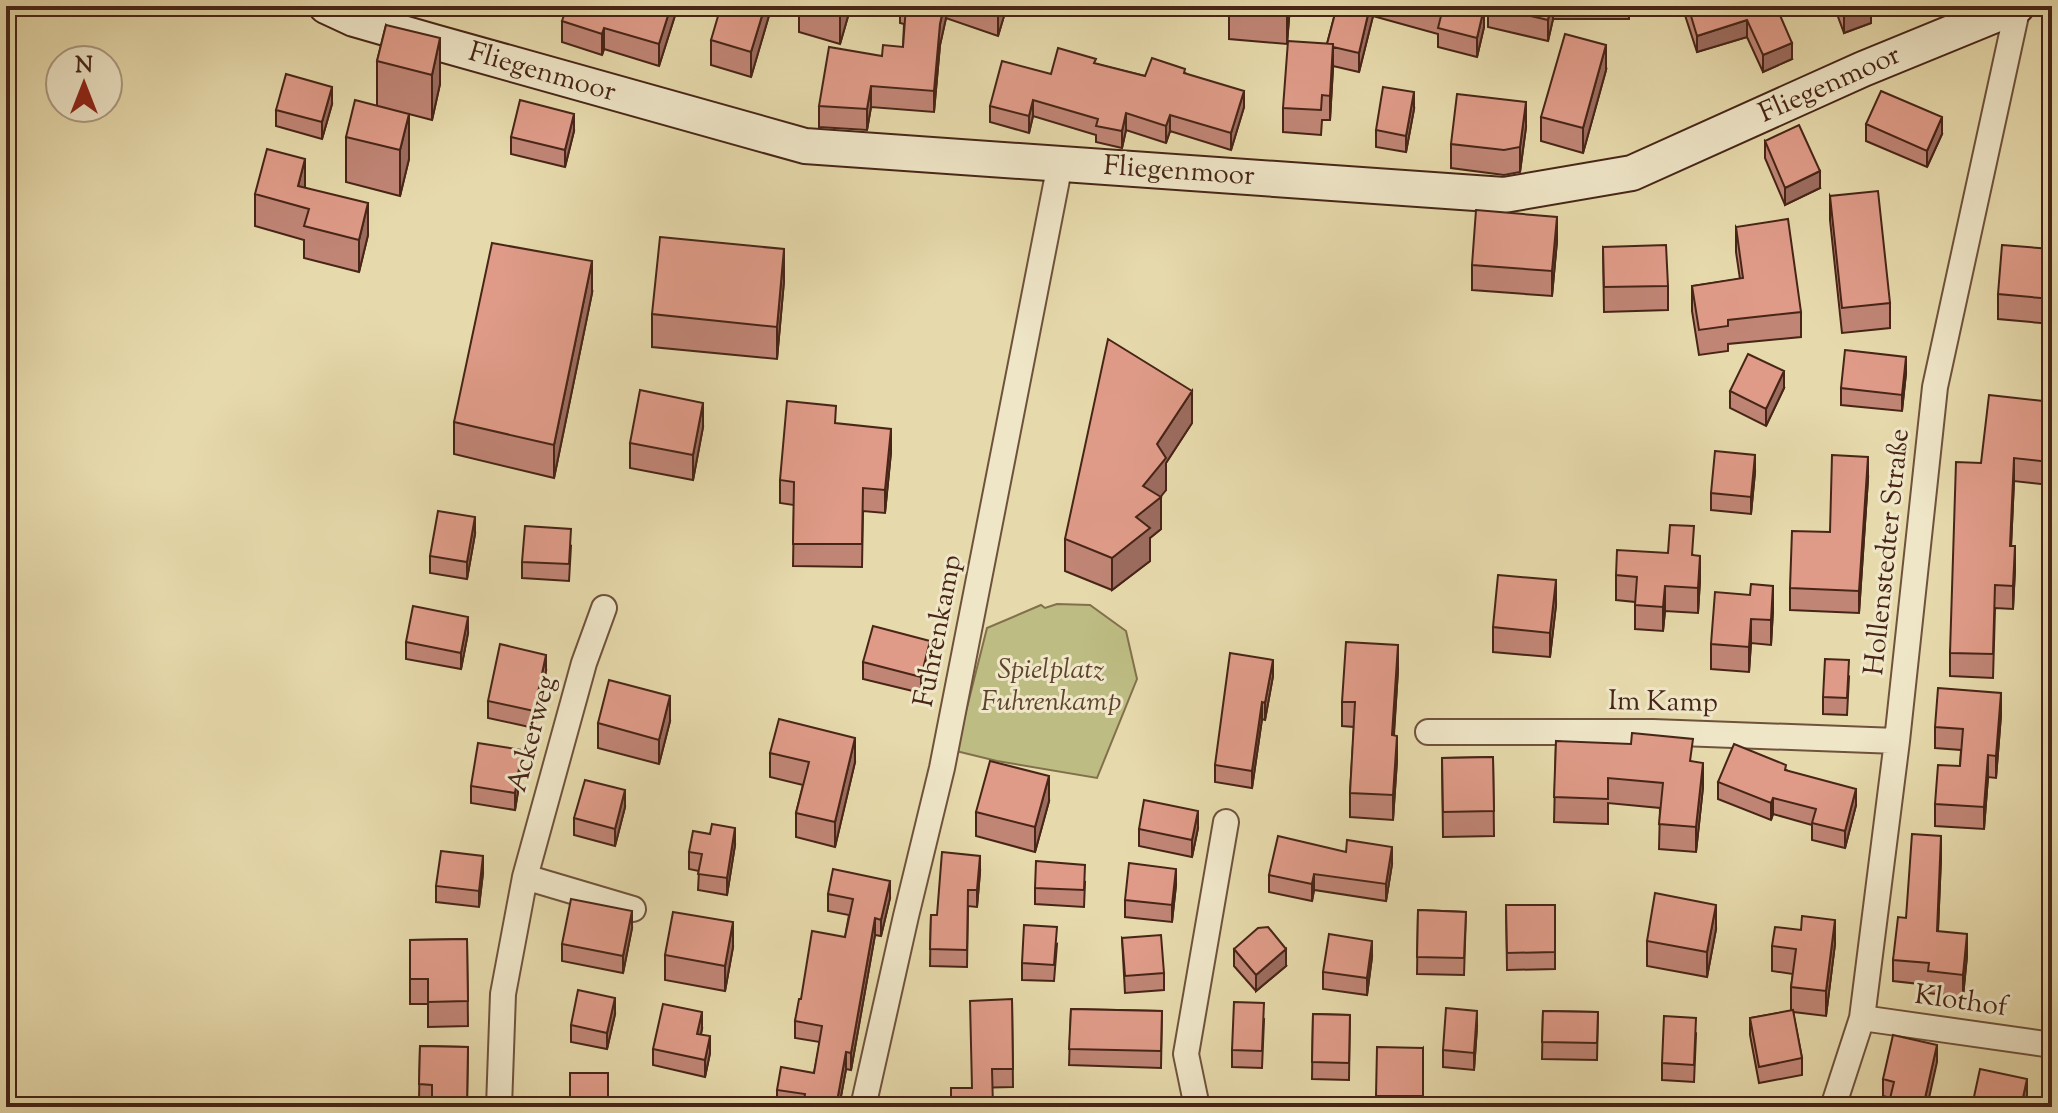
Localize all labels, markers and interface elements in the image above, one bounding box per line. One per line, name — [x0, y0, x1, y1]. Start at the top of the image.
street label: Fliegenmoor — [464, 33, 621, 113]
street label: Fliegenmoor — [1753, 36, 1908, 134]
north arrow — [44, 44, 124, 124]
text: N — [75, 51, 93, 83]
street label: Fliegenmoor — [1102, 147, 1256, 197]
street label: Hollenstedter Straße — [1855, 427, 1921, 677]
street label: Fuhrenkamp — [905, 552, 973, 710]
park label: Spielplatz Fuhrenkamp — [981, 651, 1121, 723]
street label: Ackerweg — [498, 671, 568, 797]
street label: Im Kamp — [1608, 682, 1718, 724]
street label: Klothof — [1912, 976, 2011, 1029]

